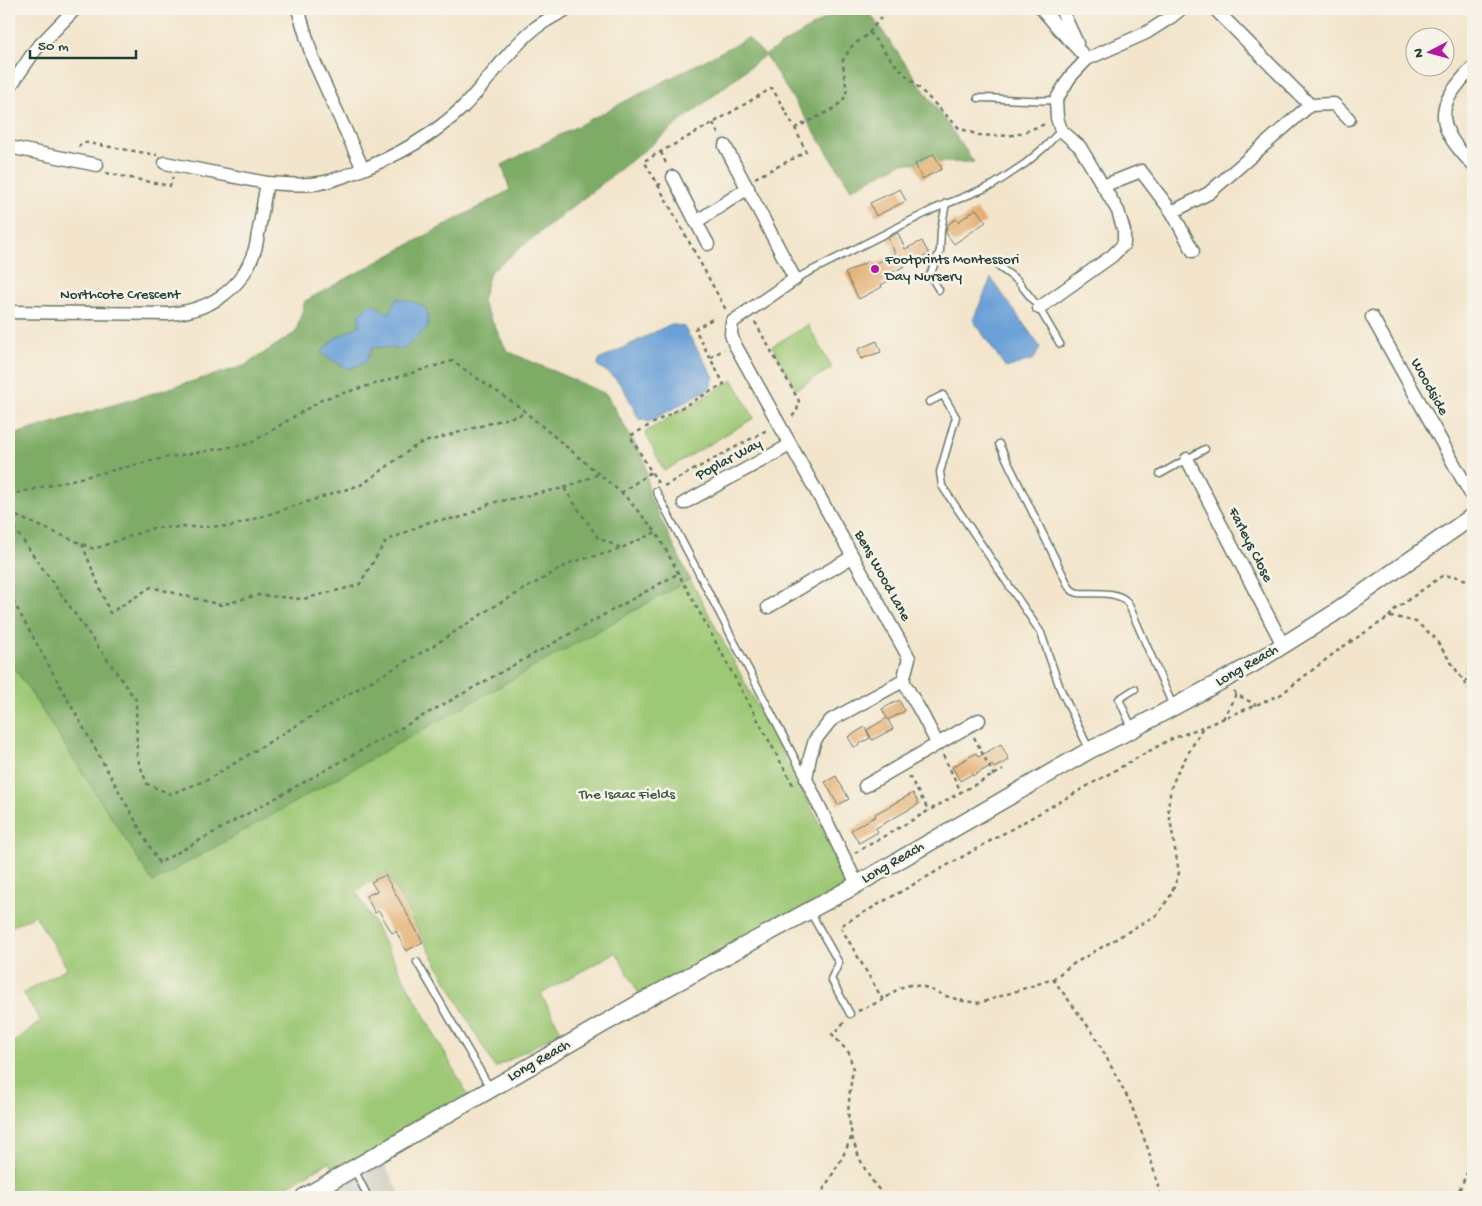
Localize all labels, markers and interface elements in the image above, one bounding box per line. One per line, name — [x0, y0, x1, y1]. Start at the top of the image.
scale bar — [30, 28, 136, 60]
north arrow — [1404, 28, 1454, 78]
text: 50 m — [38, 38, 69, 56]
text: N — [1411, 48, 1428, 59]
place label: Footprints Montessori Day Nursery — [884, 251, 1019, 286]
marker: Footprints Montessori Day Nursery — [869, 263, 881, 275]
street label: Northcote Crescent — [60, 286, 182, 304]
street label: Woodside — [1406, 355, 1452, 419]
street label: Poplar Way — [692, 435, 766, 485]
street label: Farleys Close — [1223, 504, 1277, 586]
street label: Bens Wood Lane — [849, 527, 914, 625]
street label: Long Reach — [1212, 641, 1282, 691]
park label: The Isaac Fields — [578, 786, 675, 804]
street label: Long Reach — [858, 838, 928, 888]
street label: Long Reach — [504, 1036, 574, 1086]

